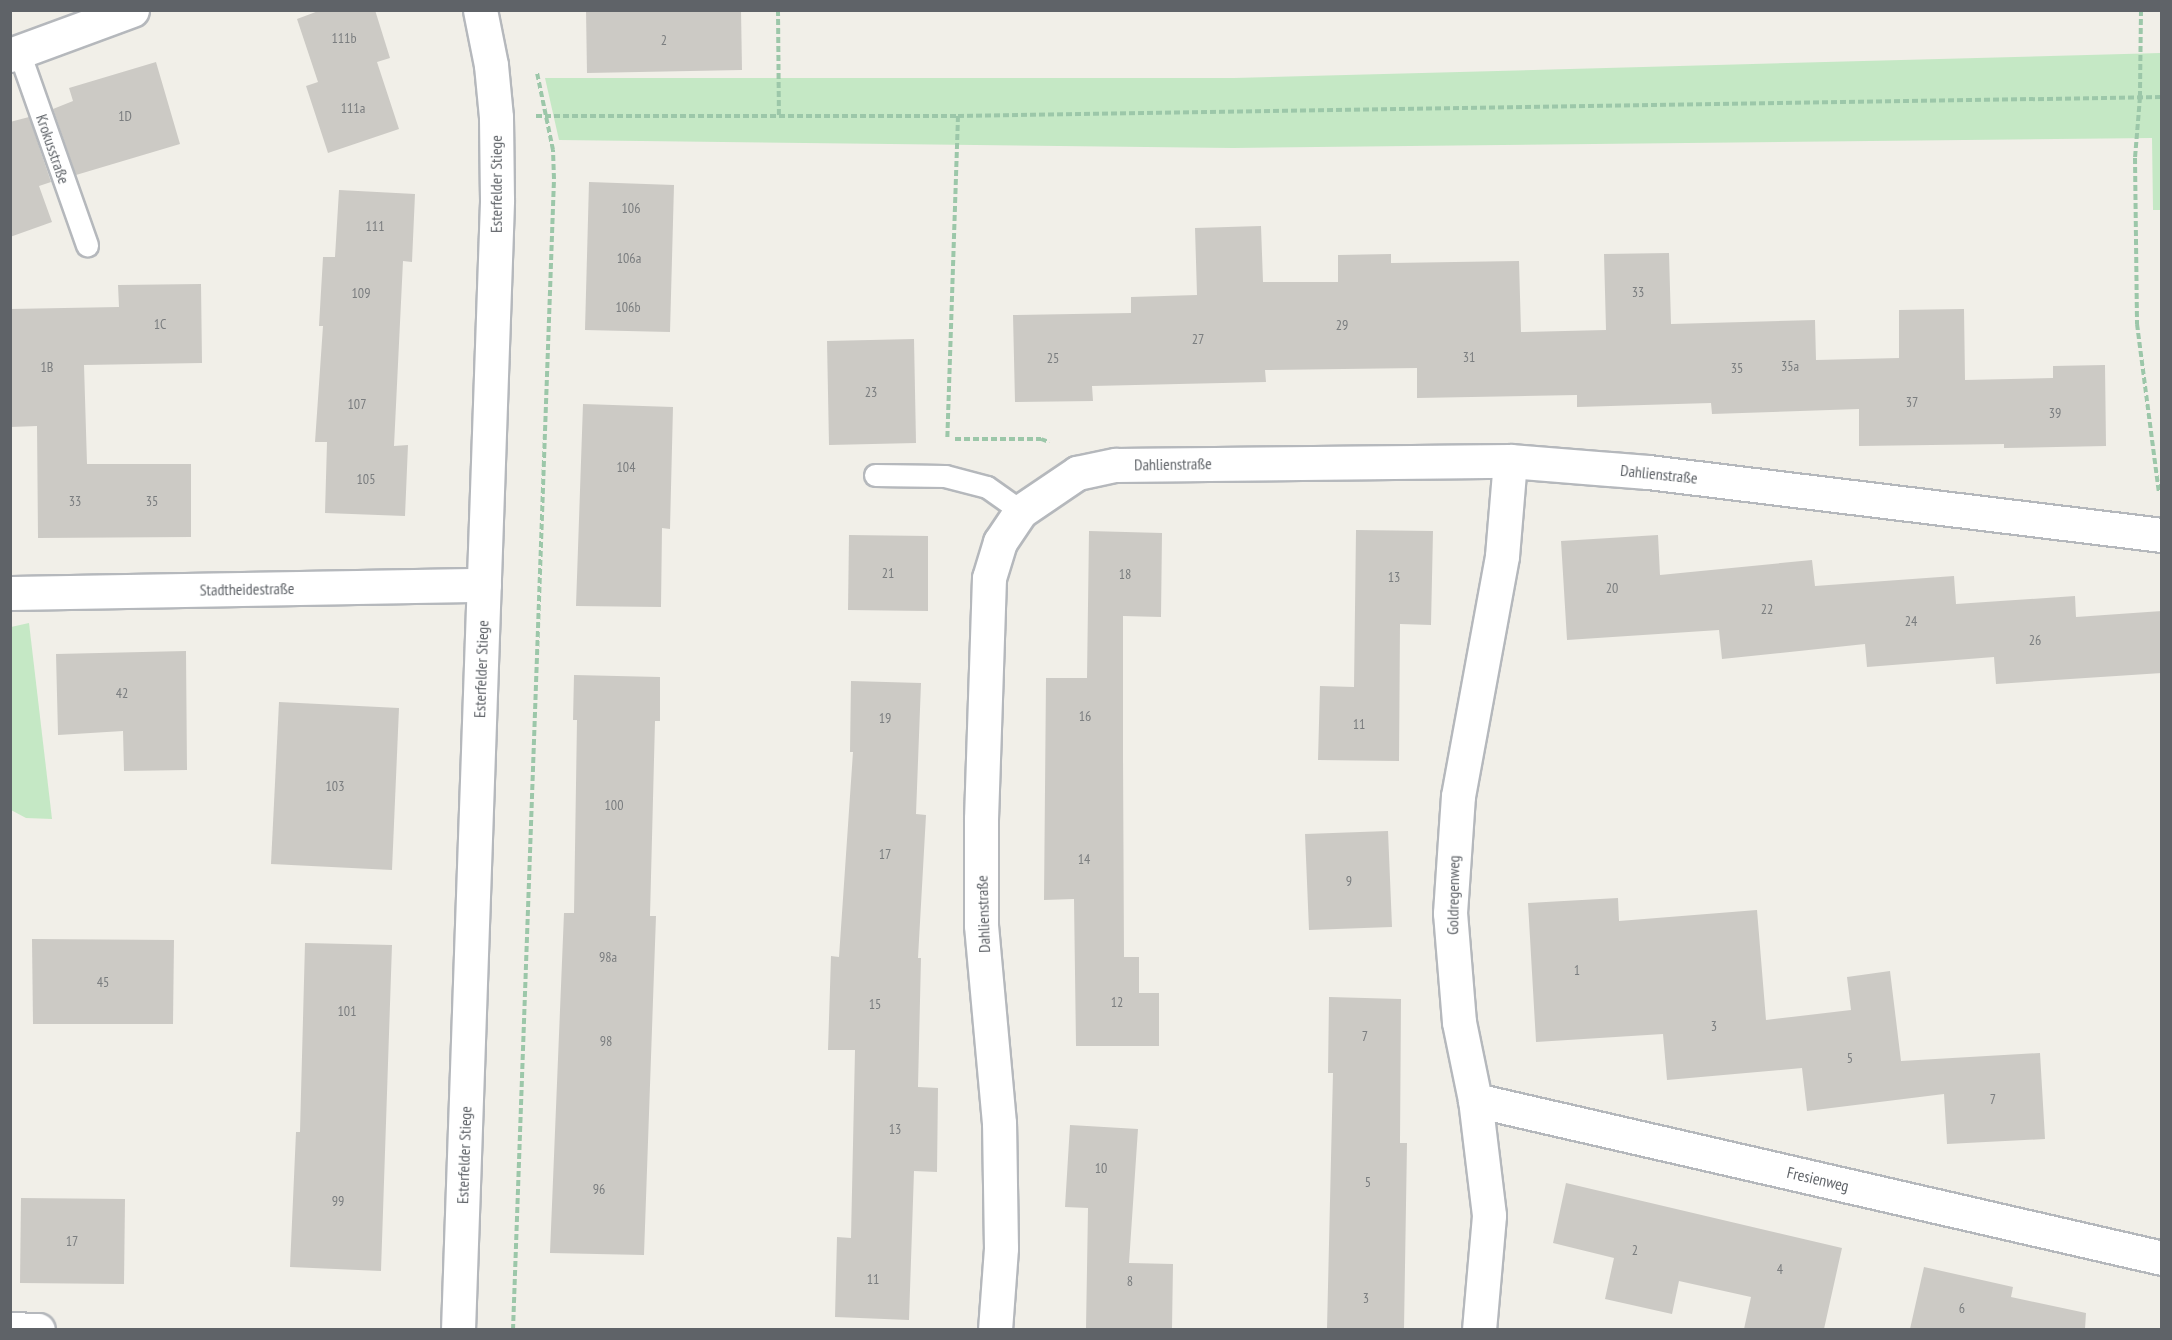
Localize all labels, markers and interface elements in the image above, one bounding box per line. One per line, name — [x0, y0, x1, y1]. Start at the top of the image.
house number: 111b — [332, 30, 356, 46]
house number: 2 — [661, 32, 667, 48]
house number: 111a — [341, 100, 365, 116]
house number: 1D — [118, 108, 132, 124]
street label: Krokusstraße — [32, 112, 74, 186]
street label: Esterfelder Stiege — [486, 135, 506, 233]
house number: 106 — [622, 200, 640, 216]
house number: 111 — [366, 218, 384, 234]
house number: 106a — [617, 250, 641, 266]
house number: 33 — [1632, 284, 1644, 300]
house number: 109 — [352, 285, 370, 301]
house number: 106b — [616, 299, 640, 315]
house number: 1C — [154, 316, 166, 332]
house number: 29 — [1336, 317, 1348, 333]
house number: 27 — [1192, 331, 1204, 347]
house number: 31 — [1463, 349, 1475, 365]
house number: 25 — [1047, 350, 1059, 366]
house number: 35a — [1781, 358, 1799, 374]
house number: 1B — [41, 359, 53, 375]
house number: 35 — [1731, 360, 1743, 376]
house number: 23 — [865, 384, 877, 400]
house number: 37 — [1906, 394, 1918, 410]
house number: 107 — [348, 396, 366, 412]
house number: 39 — [2049, 405, 2061, 421]
street label: Dahlienstraße — [1134, 454, 1212, 474]
house number: 104 — [617, 459, 635, 475]
street label: Dahlienstraße — [1619, 460, 1699, 488]
house number: 105 — [357, 471, 375, 487]
house number: 33 — [69, 493, 81, 509]
house number: 35 — [146, 493, 158, 509]
house number: 21 — [882, 565, 894, 581]
house number: 18 — [1119, 566, 1131, 582]
house number: 13 — [1388, 569, 1400, 585]
street label: Stadtheidestraße — [200, 579, 294, 599]
house number: 20 — [1606, 580, 1618, 596]
house number: 22 — [1761, 601, 1773, 617]
house number: 24 — [1905, 613, 1917, 629]
street label: Esterfelder Stiege — [470, 620, 492, 718]
house number: 26 — [2029, 632, 2041, 648]
house number: 42 — [116, 685, 128, 701]
house number: 16 — [1079, 708, 1091, 724]
house number: 19 — [879, 710, 891, 726]
house number: 11 — [1353, 716, 1365, 732]
house number: 103 — [326, 778, 344, 794]
house number: 100 — [605, 797, 623, 813]
house number: 17 — [879, 846, 891, 862]
house number: 14 — [1078, 851, 1090, 867]
street label: Goldregenweg — [1443, 855, 1463, 935]
house number: 9 — [1346, 873, 1352, 889]
street label: Dahlienstraße — [972, 875, 994, 953]
house number: 98a — [599, 949, 617, 965]
house number: 1 — [1574, 962, 1580, 978]
house number: 45 — [97, 974, 109, 990]
house number: 12 — [1111, 994, 1123, 1010]
house number: 15 — [869, 996, 881, 1012]
house number: 101 — [338, 1003, 356, 1019]
house number: 3 — [1711, 1018, 1717, 1034]
house number: 7 — [1362, 1028, 1368, 1044]
house number: 98 — [600, 1033, 612, 1049]
house number: 5 — [1847, 1050, 1853, 1066]
house number: 7 — [1990, 1091, 1996, 1107]
street label: Esterfelder Stiege — [453, 1106, 475, 1204]
house number: 13 — [889, 1121, 901, 1137]
house number: 10 — [1095, 1160, 1107, 1176]
street label: Fresienweg — [1785, 1163, 1851, 1195]
house number: 5 — [1365, 1174, 1371, 1190]
house number: 96 — [593, 1181, 605, 1197]
house number: 99 — [332, 1193, 344, 1209]
house number: 17 — [66, 1233, 78, 1249]
house number: 2 — [1632, 1242, 1638, 1258]
house number: 4 — [1777, 1261, 1783, 1277]
house number: 11 — [867, 1271, 879, 1287]
house number: 8 — [1127, 1273, 1133, 1289]
house number: 3 — [1363, 1290, 1369, 1306]
house number: 6 — [1959, 1300, 1965, 1316]

